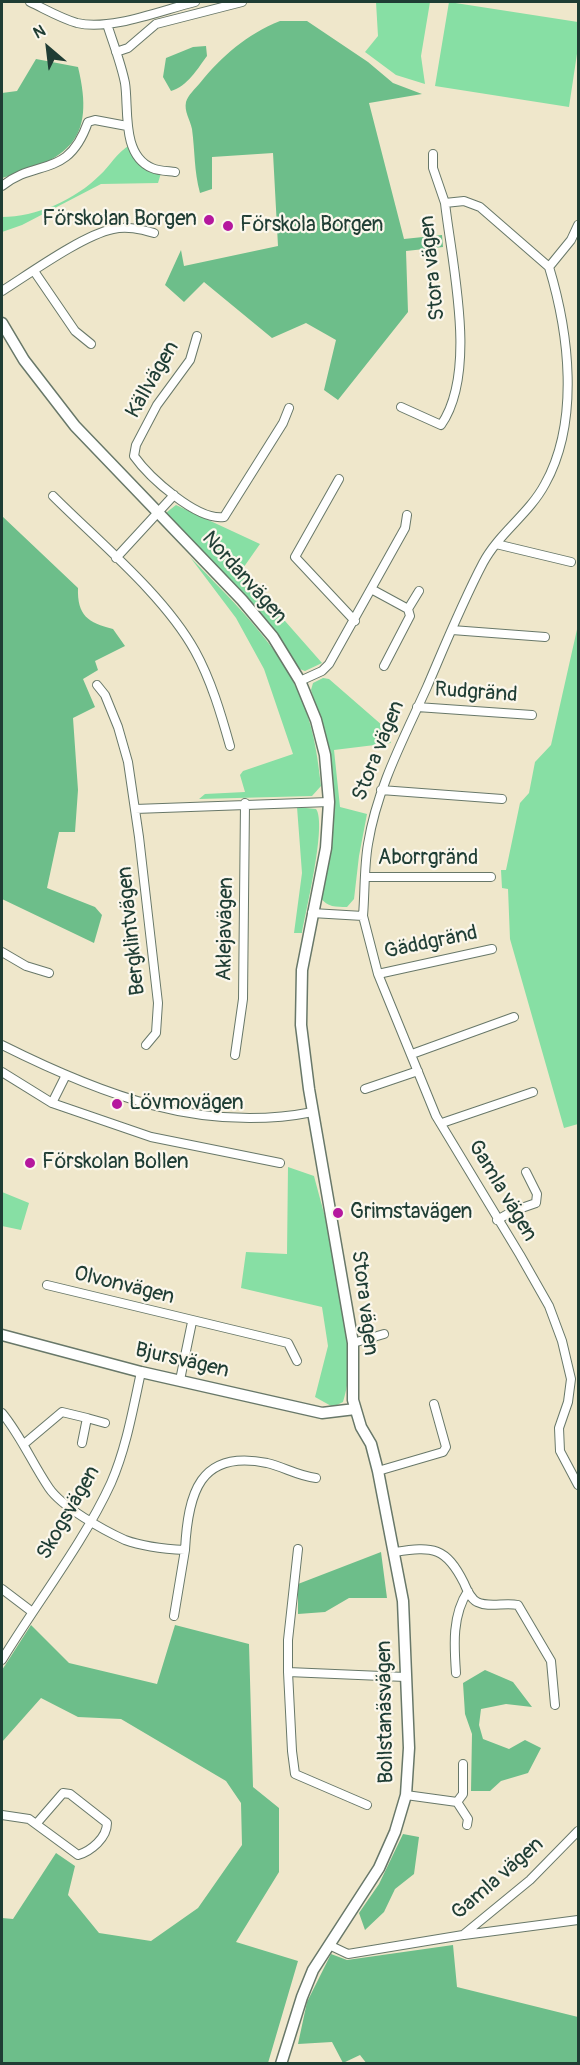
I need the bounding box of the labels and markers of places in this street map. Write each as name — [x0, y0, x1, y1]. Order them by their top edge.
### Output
place label: Förskolan Borgen — [42, 207, 197, 233]
marker: Förskolan Borgen — [202, 213, 216, 227]
place label: Förskola Borgen — [240, 213, 383, 239]
marker: Förskola Borgen — [221, 219, 235, 233]
place label: Lövmovägen — [129, 1091, 244, 1117]
marker: Lövmovägen — [110, 1097, 124, 1111]
place label: Förskolan Bollen — [42, 1150, 189, 1176]
marker: Förskolan Bollen — [23, 1156, 37, 1170]
place label: Grimstavägen — [350, 1200, 472, 1226]
marker: Grimstavägen — [331, 1206, 345, 1220]

